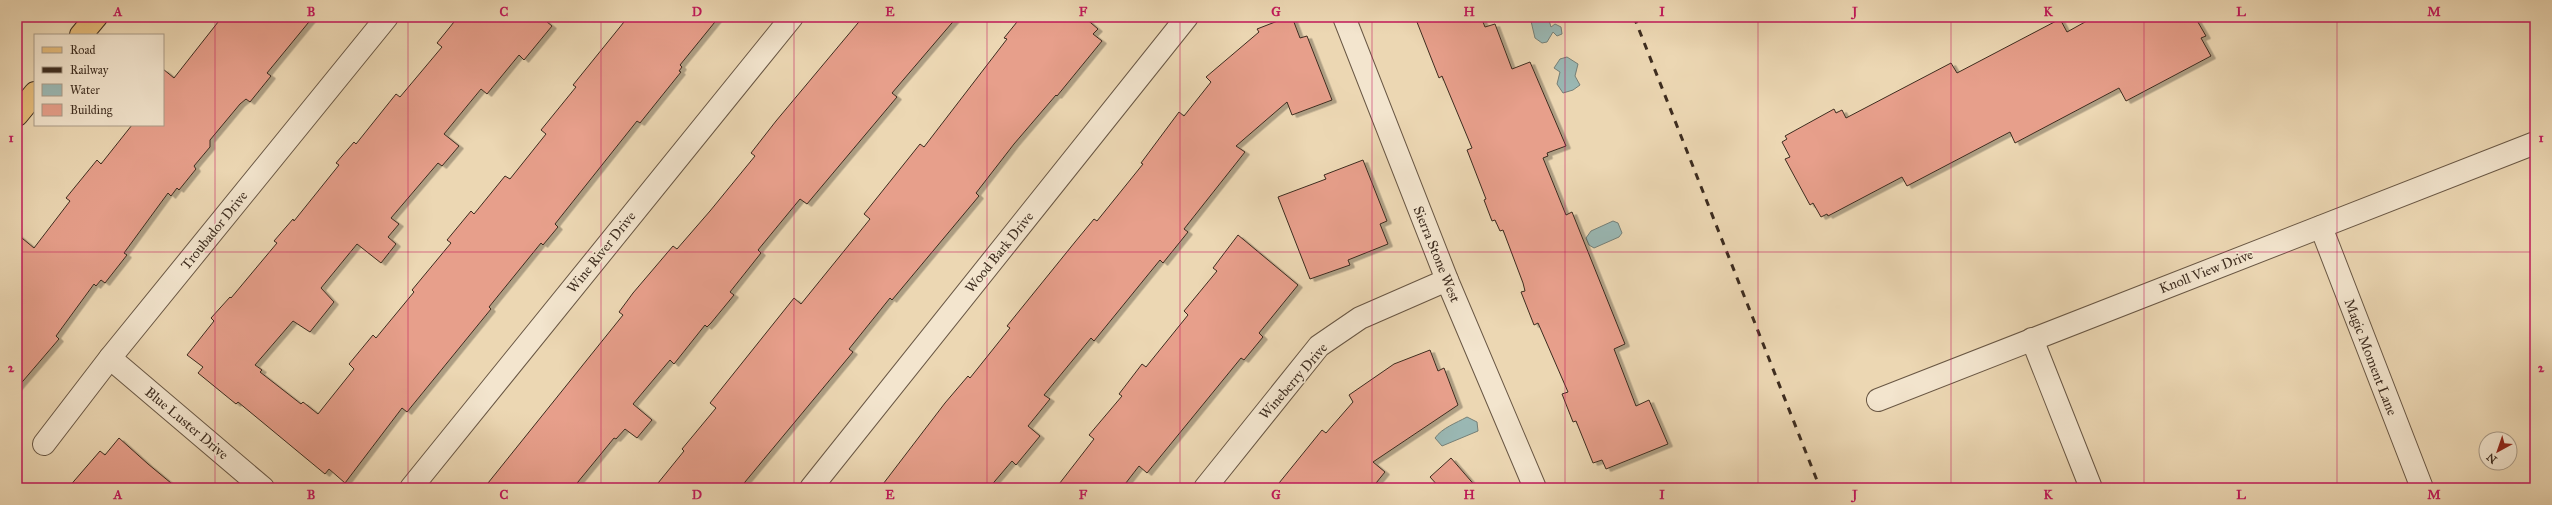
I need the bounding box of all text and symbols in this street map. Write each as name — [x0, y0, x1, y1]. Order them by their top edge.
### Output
text: A — [113, 4, 123, 20]
text: B — [307, 4, 316, 20]
text: C — [500, 4, 509, 20]
text: D — [692, 4, 702, 20]
text: E — [885, 4, 895, 20]
text: F — [1079, 4, 1088, 20]
text: G — [1271, 4, 1281, 20]
text: H — [1463, 4, 1475, 20]
text: I — [1659, 4, 1665, 20]
text: J — [1850, 4, 1858, 20]
text: K — [2043, 4, 2053, 20]
text: L — [2236, 4, 2246, 20]
text: M — [2427, 4, 2441, 20]
legend — [34, 34, 164, 126]
text: Road — [70, 43, 96, 57]
text: Railway — [70, 63, 109, 77]
text: Water — [70, 83, 100, 97]
text: Building — [70, 103, 113, 118]
text: 1 — [8, 130, 14, 146]
text: 1 — [2538, 130, 2544, 146]
street label: Troubador Drive — [177, 187, 251, 273]
street label: Sierra Stone West — [1409, 204, 1464, 305]
street label: Wine River Drive — [563, 208, 640, 297]
street label: Wood Bark Drive — [962, 208, 1037, 296]
street label: Knoll View Drive — [2157, 246, 2256, 297]
street label: Magic Moment Lane — [2340, 296, 2401, 418]
street label: Wineberry Drive — [1256, 340, 1331, 423]
text: 2 — [8, 360, 15, 376]
text: 2 — [2538, 360, 2545, 376]
street label: Blue Luster Drive — [142, 384, 232, 463]
north arrow — [2478, 431, 2518, 471]
text: N — [2484, 450, 2500, 466]
text: A — [113, 487, 123, 503]
text: B — [307, 487, 316, 503]
text: C — [500, 487, 509, 503]
text: D — [692, 487, 702, 503]
text: E — [885, 487, 895, 503]
text: F — [1079, 487, 1088, 503]
text: G — [1271, 487, 1281, 503]
text: H — [1463, 487, 1475, 503]
text: I — [1659, 487, 1665, 503]
text: J — [1850, 487, 1858, 503]
text: K — [2043, 487, 2053, 503]
text: L — [2236, 487, 2246, 503]
text: M — [2427, 487, 2441, 503]

